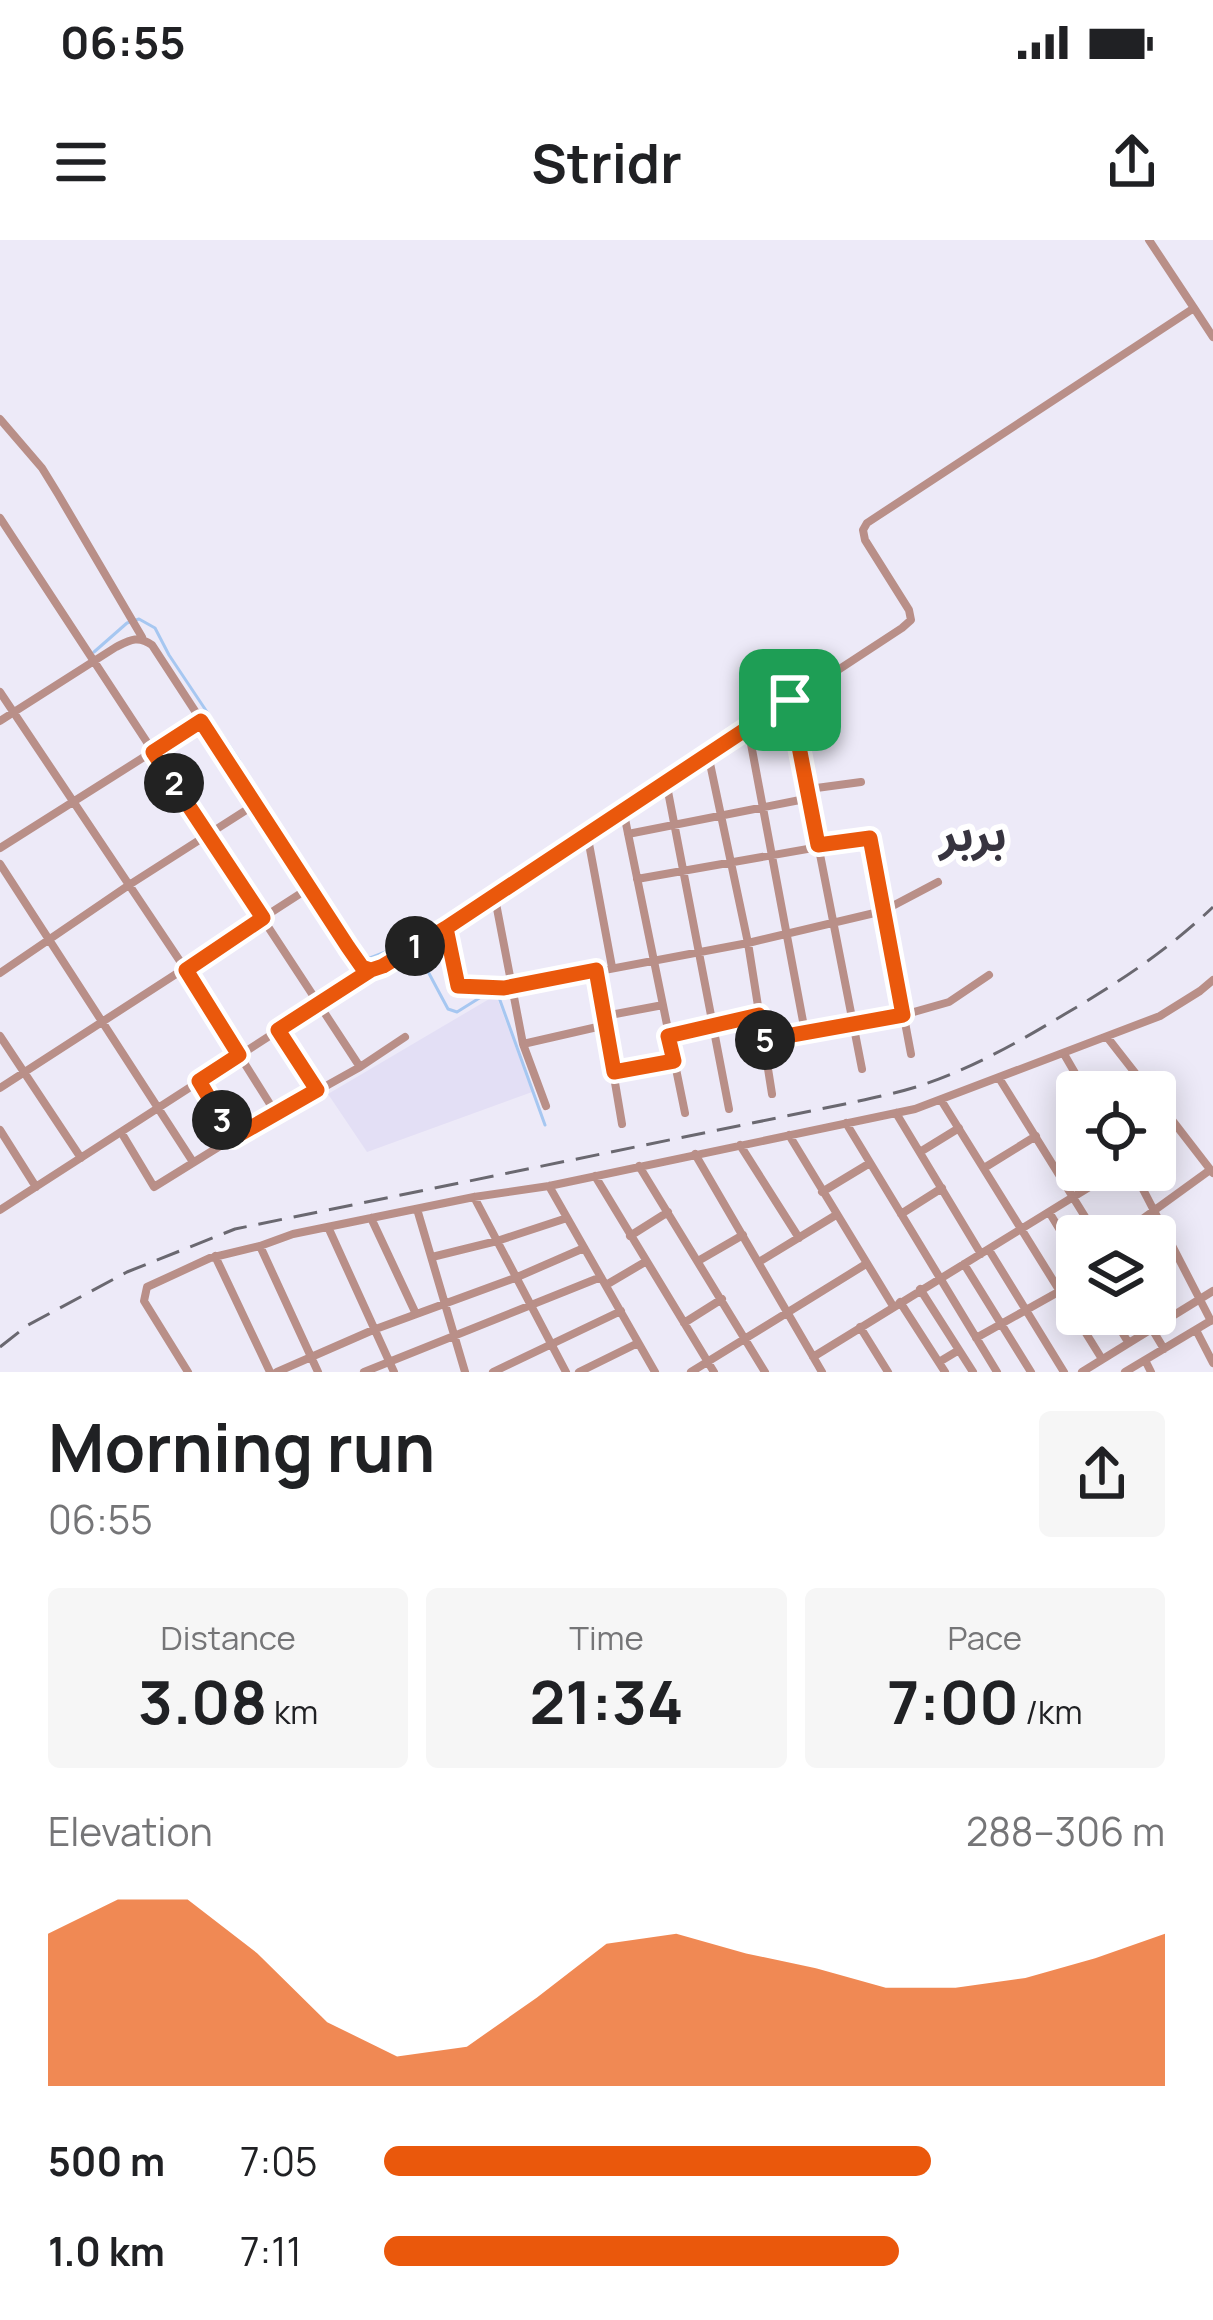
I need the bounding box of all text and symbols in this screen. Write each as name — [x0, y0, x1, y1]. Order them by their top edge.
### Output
text: 06:55 — [60, 11, 186, 73]
text: Stridr — [531, 125, 682, 199]
icon: menu — [48, 129, 114, 195]
icon: share — [1099, 129, 1165, 195]
pin — [739, 649, 841, 751]
icon: arrive — [757, 667, 823, 733]
pin: 2 — [144, 753, 204, 813]
text: 2 — [164, 760, 184, 805]
district label: بربر — [937, 803, 1007, 865]
pin: 1 — [385, 916, 445, 976]
text: 1 — [408, 923, 422, 968]
pin: 5 — [735, 1010, 795, 1070]
text: 5 — [755, 1017, 775, 1062]
map controls — [1056, 1071, 1176, 1335]
button: locate — [1056, 1071, 1176, 1191]
pin: 3 — [192, 1090, 252, 1150]
text: 3 — [212, 1097, 232, 1142]
button: layers — [1056, 1215, 1176, 1335]
text: Morning run — [48, 1402, 435, 1492]
button: share — [1039, 1411, 1165, 1537]
text: 06:55 — [48, 1492, 153, 1546]
text: Distance — [161, 1615, 296, 1660]
text: Time — [569, 1615, 644, 1660]
text: Pace — [948, 1615, 1022, 1660]
text: 3.08 — [138, 1660, 267, 1742]
text: 21:34 — [530, 1660, 683, 1742]
text: 7:00 — [887, 1660, 1019, 1742]
text: km — [267, 1689, 318, 1734]
text: /km — [1019, 1689, 1082, 1734]
text: Elevation — [48, 1804, 213, 1858]
text: 288–306 m — [966, 1804, 1165, 1858]
text: 500 m — [48, 2134, 165, 2188]
text: 7:05 — [240, 2134, 318, 2188]
text: 1.0 km — [48, 2224, 165, 2278]
text: 7:11 — [240, 2224, 302, 2278]

